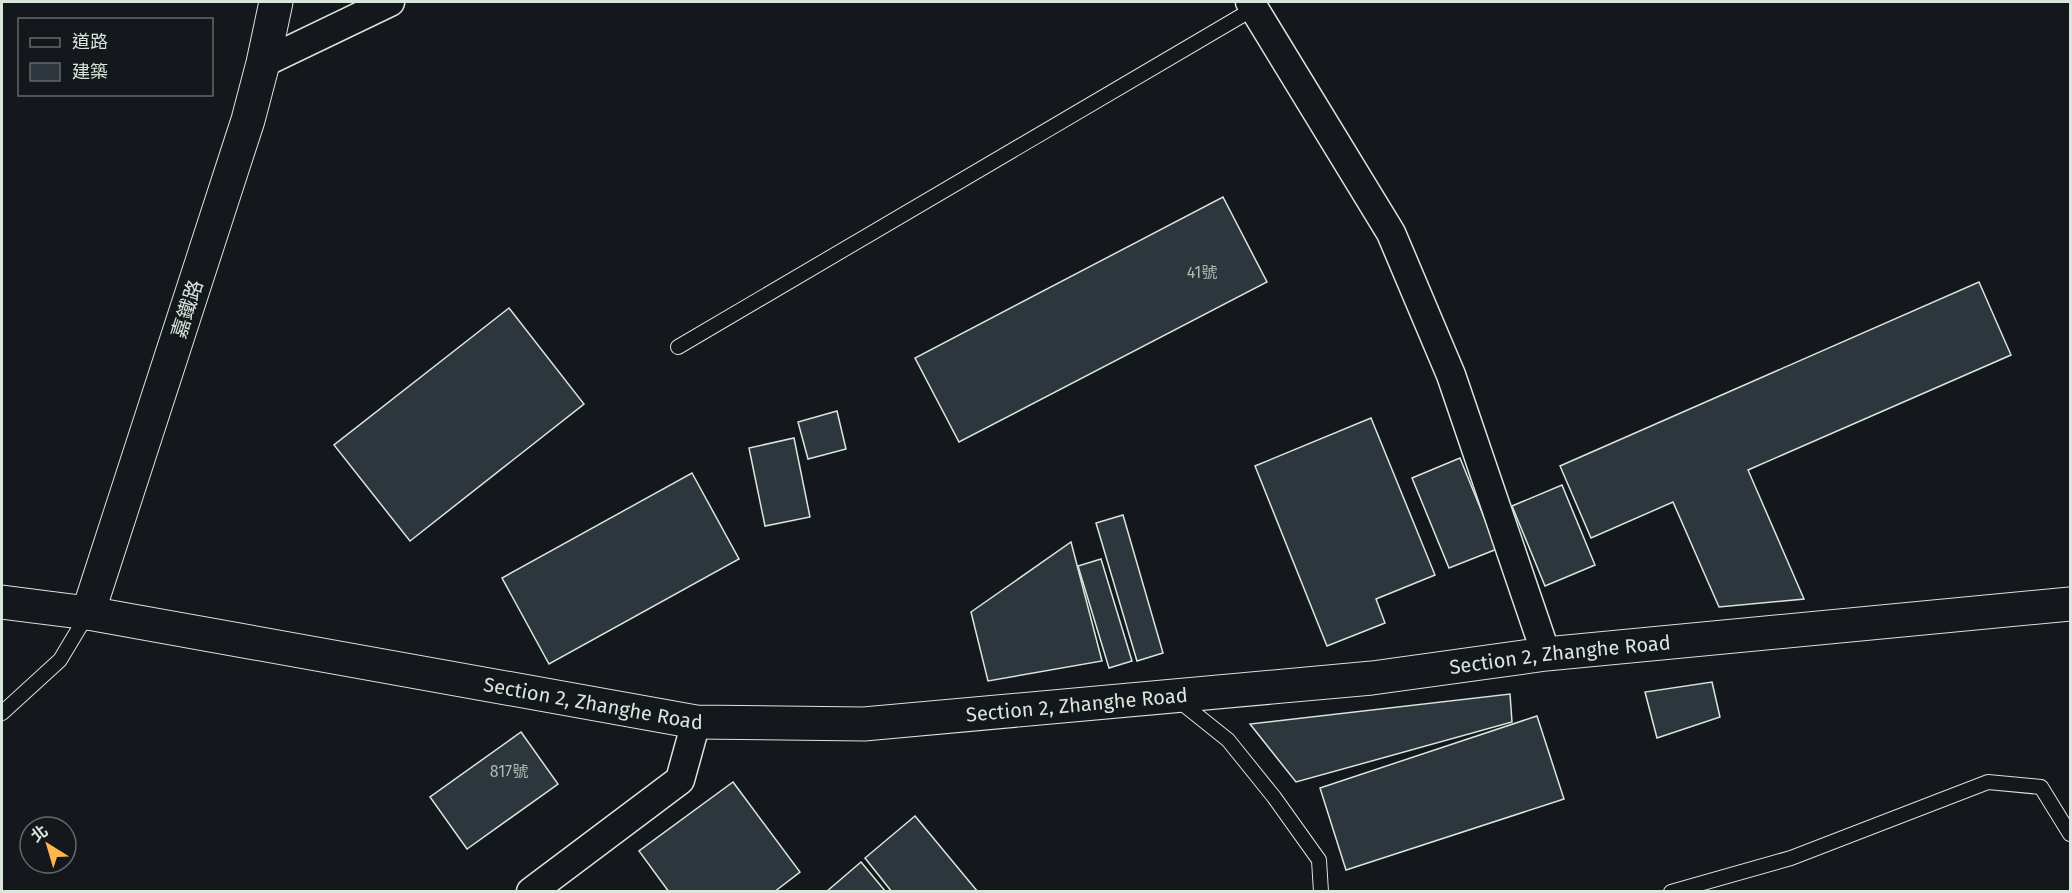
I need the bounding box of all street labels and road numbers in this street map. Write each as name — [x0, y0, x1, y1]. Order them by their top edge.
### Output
street label: 嘉鐵路 — [166, 277, 208, 341]
street label: Section 2, Zhanghe Road — [1448, 630, 1672, 679]
street label: Section 2, Zhanghe Road — [482, 672, 703, 734]
street label: Section 2, Zhanghe Road — [965, 683, 1189, 727]

